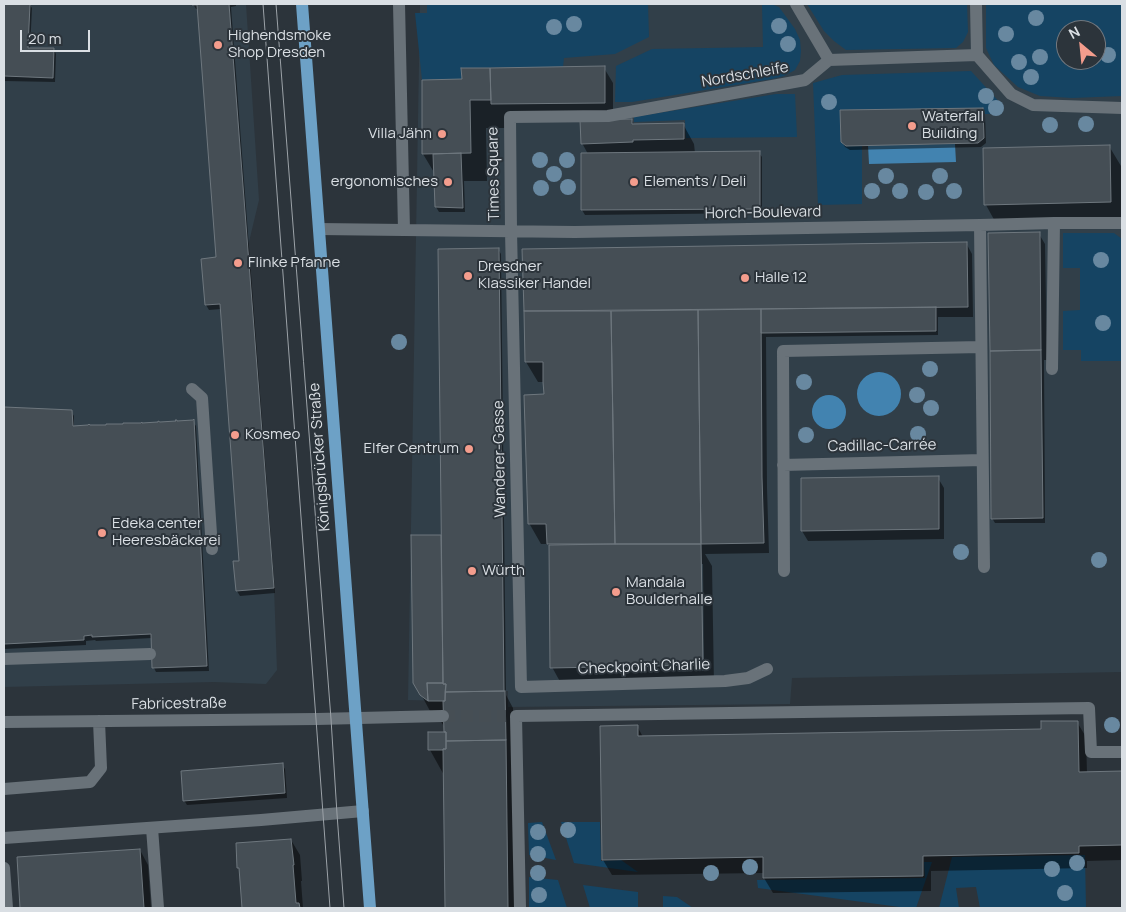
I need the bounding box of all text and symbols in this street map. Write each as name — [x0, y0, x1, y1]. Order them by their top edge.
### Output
scale bar — [22, 20, 92, 52]
north arrow — [1056, 20, 1106, 70]
text: N — [1065, 21, 1083, 43]
place label: Highendsmoke Shop Dresden — [228, 27, 331, 62]
text: 20 m — [28, 28, 61, 49]
marker: Highendsmoke Shop Dresden — [212, 39, 224, 51]
street label: Nordschleife — [700, 59, 790, 91]
place label: Waterfall Building — [922, 108, 984, 143]
marker: Waterfall Building — [906, 120, 918, 132]
place label: Villa Jähn — [368, 125, 432, 143]
street label: Times Square — [484, 127, 504, 221]
marker: Villa Jähn — [436, 128, 448, 140]
place label: ergonomisches — [331, 173, 438, 191]
place label: Elements / Deli — [644, 173, 746, 191]
marker: ergonomisches — [442, 176, 454, 188]
marker: Elements / Deli — [628, 176, 640, 188]
street label: Horch-Boulevard — [705, 203, 821, 223]
place label: Flinke Pfanne — [248, 254, 340, 272]
marker: Flinke Pfanne — [232, 257, 244, 269]
place label: Dresdner Klassiker Handel — [478, 258, 591, 293]
place label: Halle 12 — [755, 269, 807, 287]
marker: Dresdner Klassiker Handel — [462, 270, 474, 282]
marker: Halle 12 — [739, 272, 751, 284]
street label: Königsbrücker Straße — [306, 382, 334, 532]
street label: Wanderer-Gasse — [490, 400, 510, 518]
place label: Kosmeo — [245, 426, 300, 444]
marker: Kosmeo — [229, 429, 241, 441]
street label: Cadillac-Carrée — [827, 436, 937, 456]
place label: Elfer Centrum — [364, 440, 459, 458]
marker: Elfer Centrum — [463, 443, 475, 455]
place label: Edeka center Heeresbäckerei — [112, 515, 221, 550]
marker: Edeka center Heeresbäckerei — [96, 527, 108, 539]
place label: Würth — [482, 562, 525, 580]
marker: Würth — [466, 565, 478, 577]
place label: Mandala Boulderhalle — [626, 574, 713, 609]
marker: Mandala Boulderhalle — [610, 586, 622, 598]
street label: Checkpoint Charlie — [577, 656, 711, 678]
street label: Fabricestraße — [131, 694, 227, 714]

